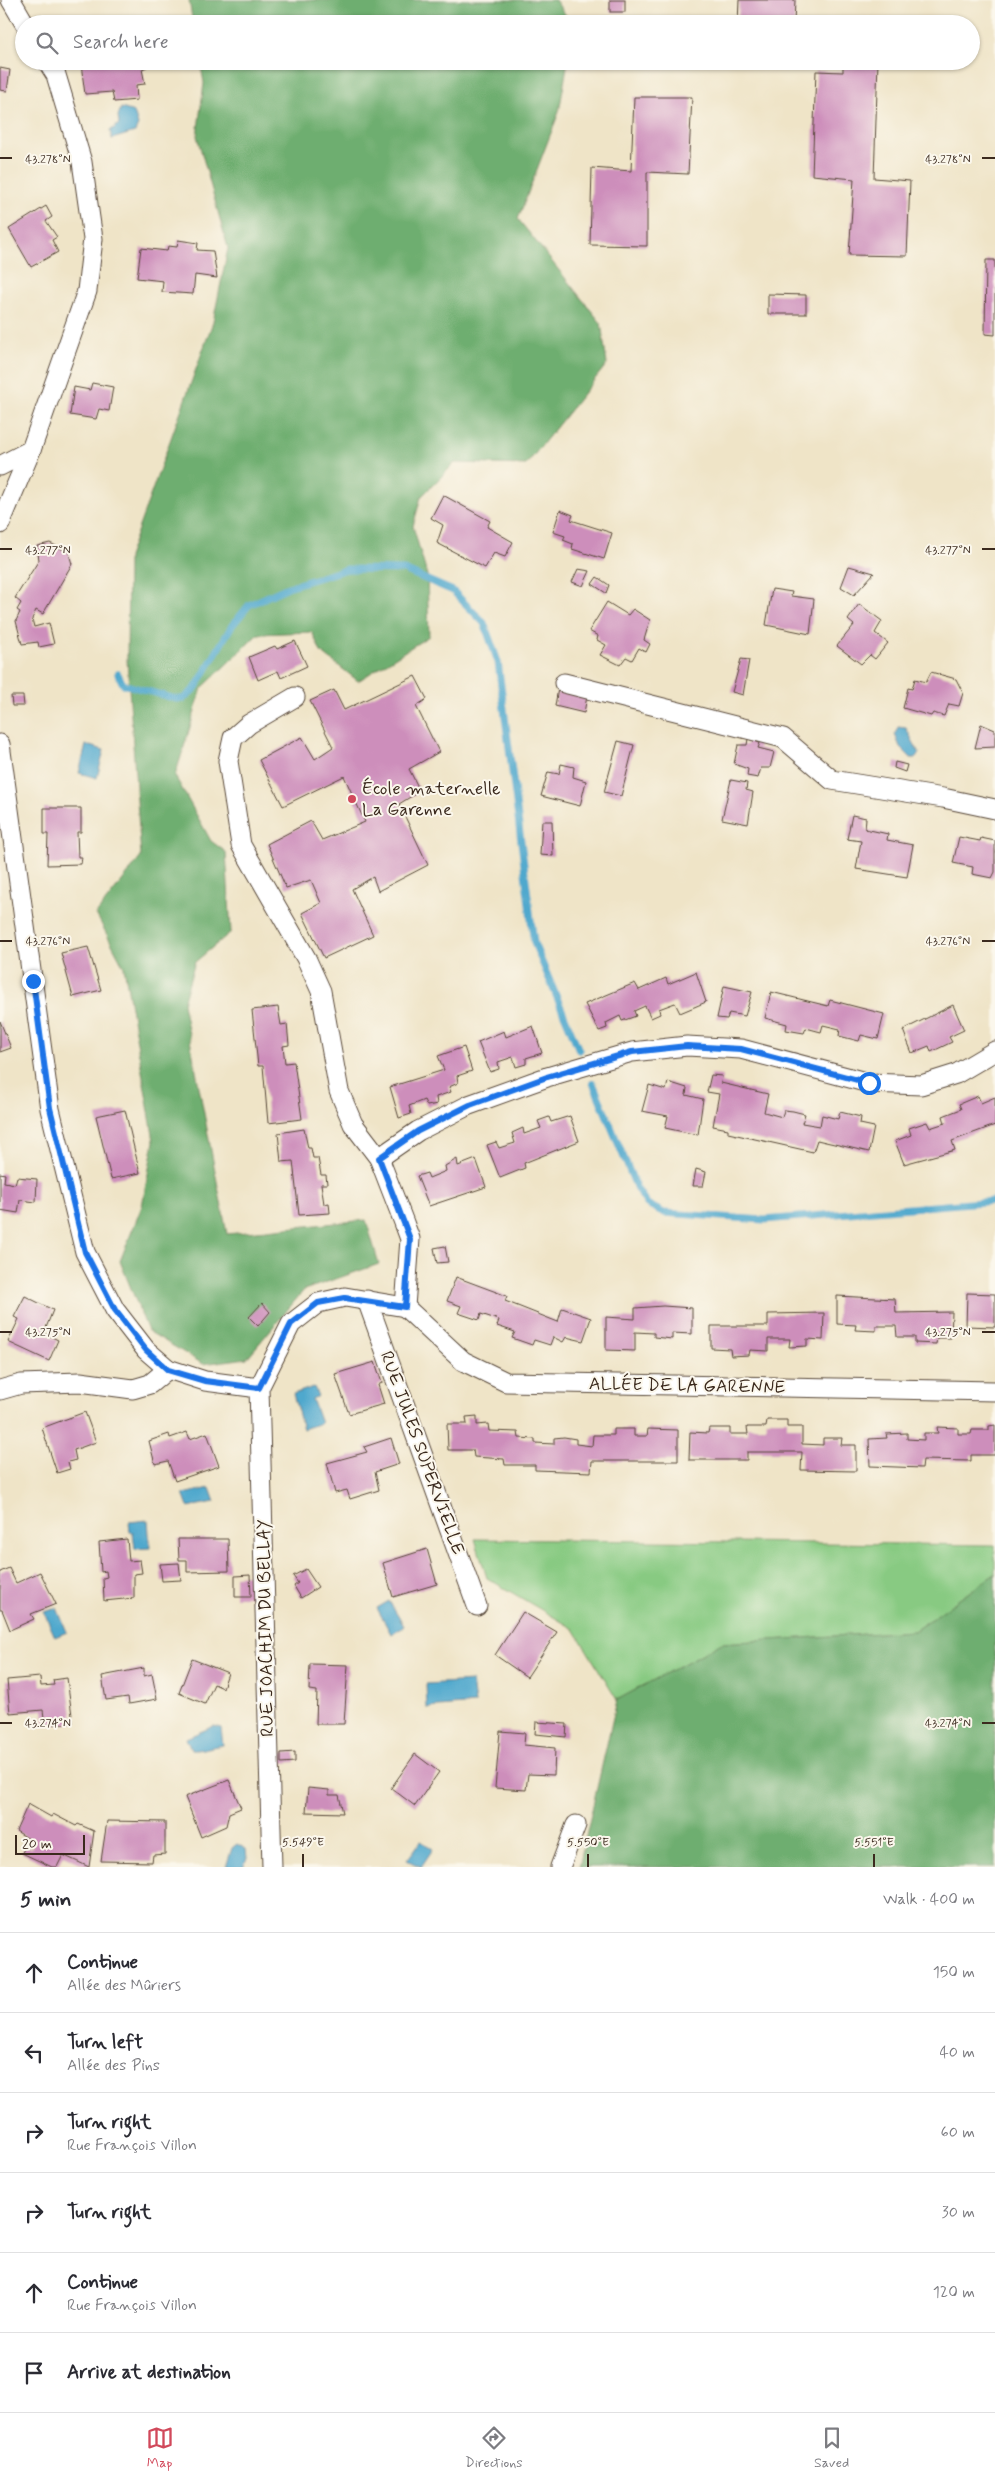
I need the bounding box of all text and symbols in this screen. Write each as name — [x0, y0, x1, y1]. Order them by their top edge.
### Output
search box — [15, 15, 980, 70]
icon: search — [33, 29, 61, 57]
text: Search here — [73, 30, 169, 55]
text: 43.278°N — [25, 152, 71, 168]
text: 43.278°N — [925, 152, 971, 168]
text: 43.277°N — [25, 543, 71, 559]
text: 43.277°N — [925, 543, 971, 559]
place label: École maternelle La Garenne — [362, 777, 501, 822]
marker: École maternelle La Garenne — [346, 793, 358, 805]
text: 43.276°N — [26, 934, 70, 950]
text: 43.276°N — [926, 934, 970, 950]
route end — [22, 970, 45, 993]
route start — [858, 1072, 881, 1095]
text: 43.275°N — [25, 1325, 71, 1341]
text: 43.275°N — [925, 1325, 971, 1341]
street label: RUE JULES SUPERVIELLE — [374, 1348, 470, 1558]
street label: ALLÉE DE LA GARENNE — [589, 1372, 785, 1400]
street label: RUE JOACHIM DU BELLAY — [252, 1519, 280, 1737]
text: 43.274°N — [25, 1716, 71, 1732]
text: 43.274°N — [925, 1716, 971, 1732]
scale bar — [15, 1832, 85, 1855]
text: 20 m — [22, 1835, 52, 1853]
text: 5.549°E — [282, 1835, 324, 1851]
text: 5.550°E — [567, 1835, 609, 1851]
text: 5.551°E — [854, 1835, 894, 1851]
text: 5 min — [20, 1886, 72, 1914]
text: Walk · 400 m — [883, 1889, 975, 1910]
text: Continue — [67, 1950, 138, 1975]
icon: ahead — [20, 1959, 48, 1987]
text: 150 m — [933, 1962, 975, 1983]
text: Allée des Mûriers — [67, 1975, 181, 1996]
text: Turn left — [67, 2030, 143, 2055]
icon: left — [20, 2039, 48, 2067]
text: 40 m — [939, 2042, 975, 2063]
text: Allée des Pins — [67, 2055, 160, 2076]
text: Turn right — [67, 2110, 151, 2135]
icon: right — [20, 2119, 48, 2147]
text: 60 m — [941, 2122, 975, 2143]
text: Rue François Villon — [67, 2135, 197, 2156]
icon: right — [20, 2199, 48, 2227]
text: Turn right — [67, 2200, 151, 2225]
text: 30 m — [942, 2202, 975, 2223]
text: Continue — [67, 2270, 138, 2295]
icon: ahead — [20, 2279, 48, 2307]
text: 120 m — [933, 2282, 975, 2303]
text: Rue François Villon — [67, 2295, 197, 2316]
icon: arrive — [20, 2359, 48, 2387]
text: Arrive at destination — [67, 2360, 231, 2385]
tab: Map — [146, 2424, 174, 2472]
tab: Directions — [465, 2424, 523, 2472]
tab: Saved — [814, 2424, 849, 2472]

